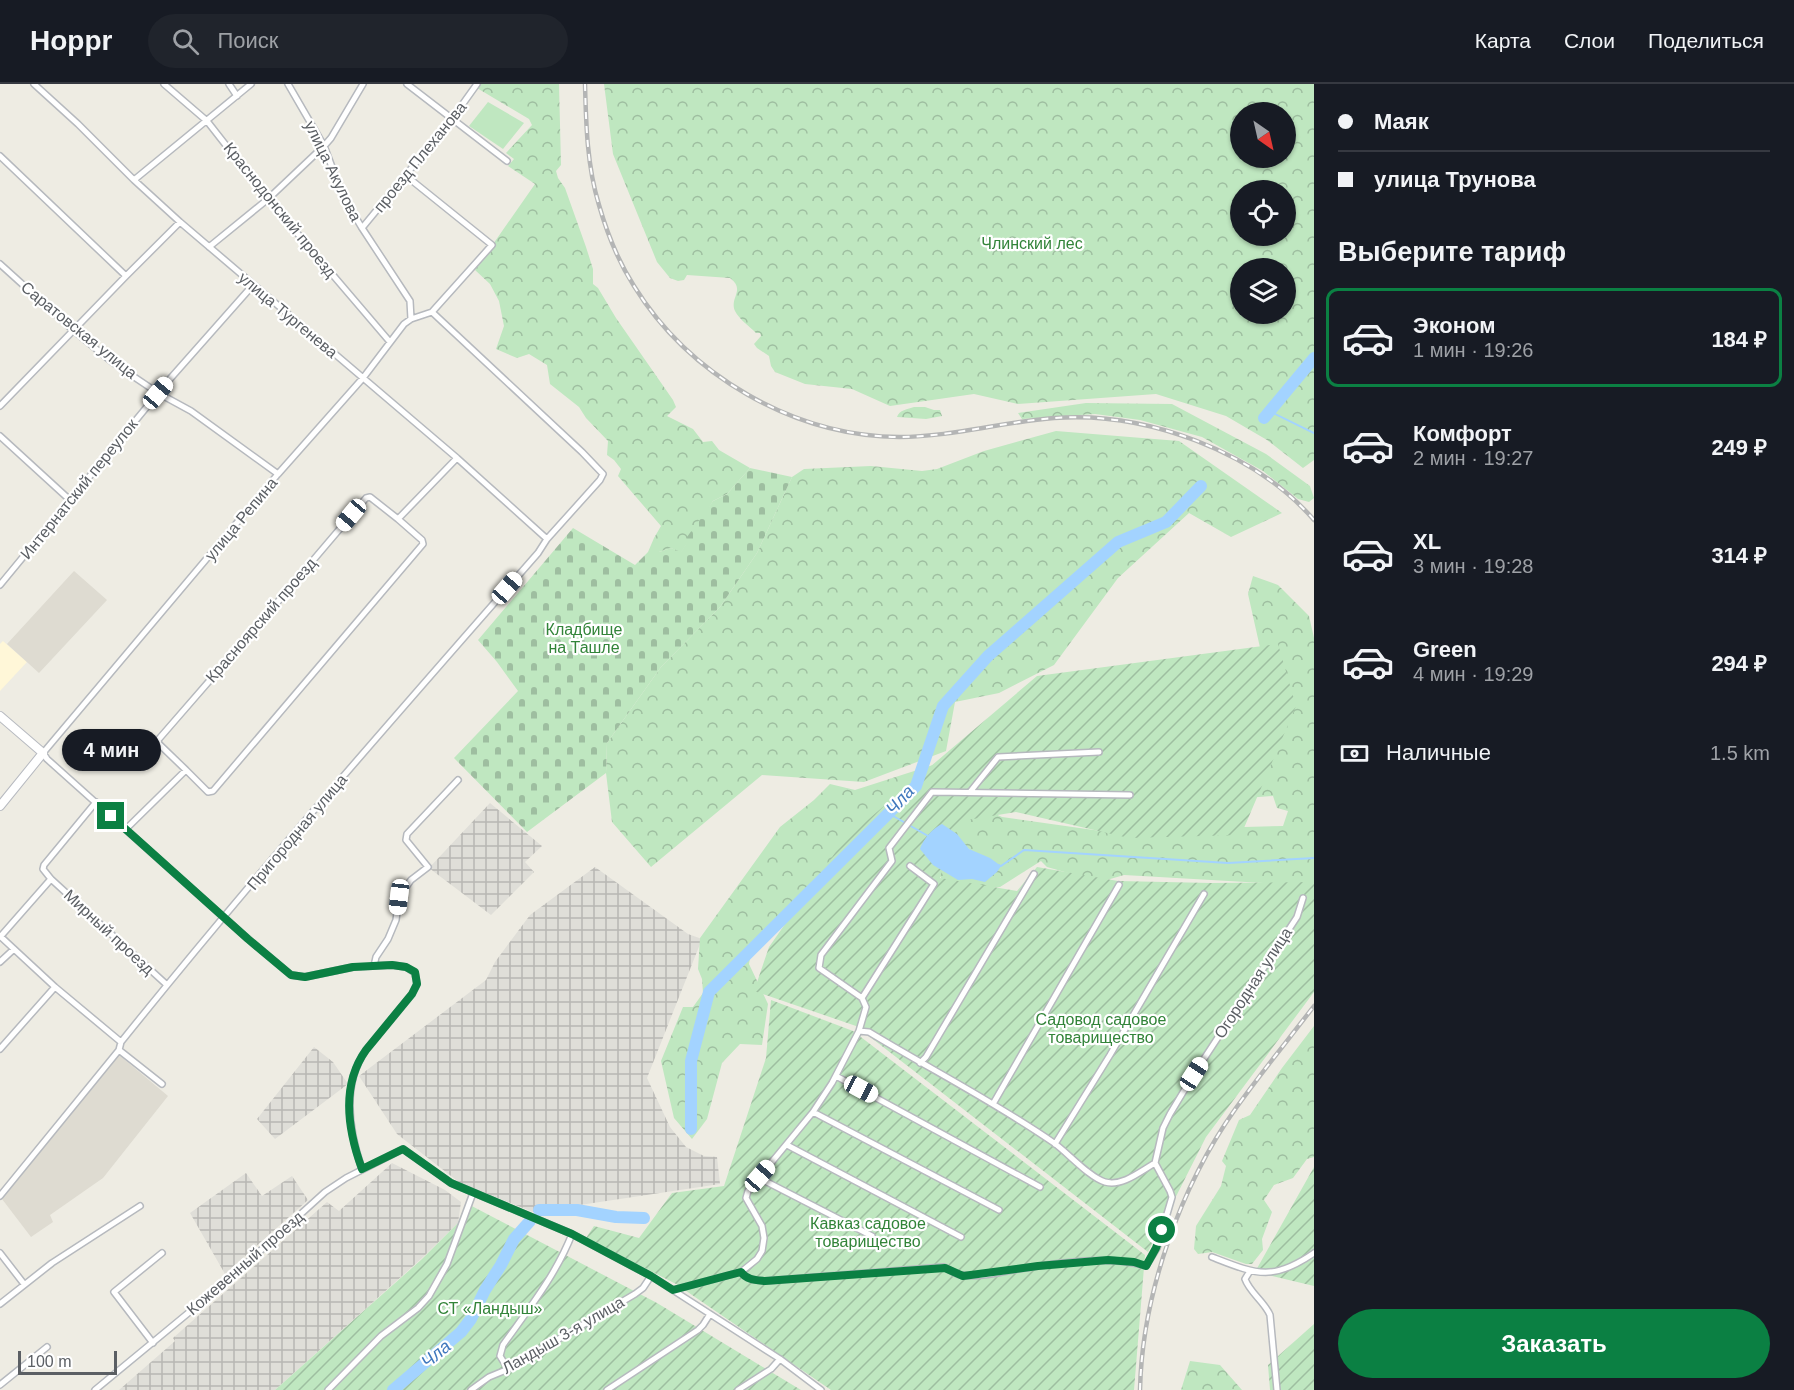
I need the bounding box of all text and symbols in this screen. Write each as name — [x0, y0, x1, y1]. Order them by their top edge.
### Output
search box — [148, 14, 568, 68]
text: Hoppr — [30, 25, 112, 56]
icon: search — [169, 25, 202, 58]
text: Поиск — [217, 28, 278, 53]
text: Карта — [1475, 29, 1531, 52]
text: Слои — [1564, 29, 1615, 52]
text: Поделиться — [1648, 29, 1764, 52]
street label: проезд Плеханова — [370, 98, 470, 216]
north arrow — [1230, 102, 1296, 168]
map controls — [1230, 102, 1296, 324]
text: Маяк — [1374, 109, 1429, 134]
street label: улица Акулова — [301, 118, 365, 224]
street label: Краснодонский проезд — [220, 139, 340, 281]
text: улица Трунова — [1374, 167, 1536, 192]
button: locate — [1230, 180, 1296, 246]
park label: Члинский лес — [981, 235, 1083, 252]
text: Выберите тариф — [1338, 237, 1566, 267]
button: layers — [1230, 258, 1296, 324]
street label: улица Тургенева — [235, 269, 341, 361]
street label: Саратовская улица — [18, 278, 140, 382]
icon: car — [1341, 311, 1395, 365]
text: Эконом — [1413, 313, 1496, 338]
text: 184 ₽ — [1711, 327, 1767, 352]
text: 1 мин · 19:26 — [1413, 339, 1533, 361]
car — [140, 373, 176, 413]
street label: Интернатский переулок — [17, 415, 141, 562]
icon: car — [1341, 419, 1395, 473]
text: Комфорт — [1413, 421, 1512, 446]
text: 249 ₽ — [1711, 435, 1767, 460]
text: 2 мин · 19:27 — [1413, 447, 1533, 469]
street label: улица Репина — [202, 474, 281, 564]
car — [333, 495, 369, 535]
icon: car — [1341, 527, 1395, 581]
text: XL — [1413, 529, 1441, 554]
text: 314 ₽ — [1711, 543, 1767, 568]
street label: Красноярский проезд — [202, 554, 320, 686]
text: 3 мин · 19:28 — [1413, 555, 1533, 577]
car — [488, 569, 526, 607]
park label: Кладбище на Ташле — [546, 621, 623, 656]
icon: car — [1341, 635, 1395, 689]
text: Green — [1413, 637, 1477, 662]
text: 294 ₽ — [1711, 651, 1767, 676]
text: 4 мин · 19:29 — [1413, 663, 1533, 685]
callout: 4 мин — [62, 729, 160, 771]
icon: cash — [1338, 737, 1371, 770]
text: 4 мин — [84, 739, 139, 761]
text: Наличные — [1386, 740, 1491, 765]
text: 1.5 km — [1710, 742, 1770, 764]
street label: Пригородная улица — [244, 771, 350, 893]
water label: Чла — [882, 781, 918, 819]
route end — [97, 802, 124, 829]
car — [388, 878, 410, 916]
street label: Мирный проезд — [61, 886, 158, 978]
street label: Огородная улица — [1211, 924, 1295, 1041]
park label: Садовод садовое товарищество — [1036, 1011, 1166, 1046]
car — [1177, 1054, 1211, 1094]
car — [841, 1073, 881, 1105]
car — [741, 1157, 779, 1195]
street label: Кожевенный проезд — [183, 1207, 307, 1318]
park label: Кавказ садовое товарищество — [810, 1215, 926, 1250]
route start — [1148, 1216, 1175, 1243]
street label: Ландыш 3-я улица — [499, 1293, 627, 1377]
park label: СТ «Ландыш» — [438, 1300, 543, 1317]
button: Заказать — [1338, 1309, 1770, 1378]
water label: Чла — [417, 1336, 455, 1372]
scale bar — [18, 1348, 117, 1376]
text: 100 m — [27, 1353, 71, 1370]

